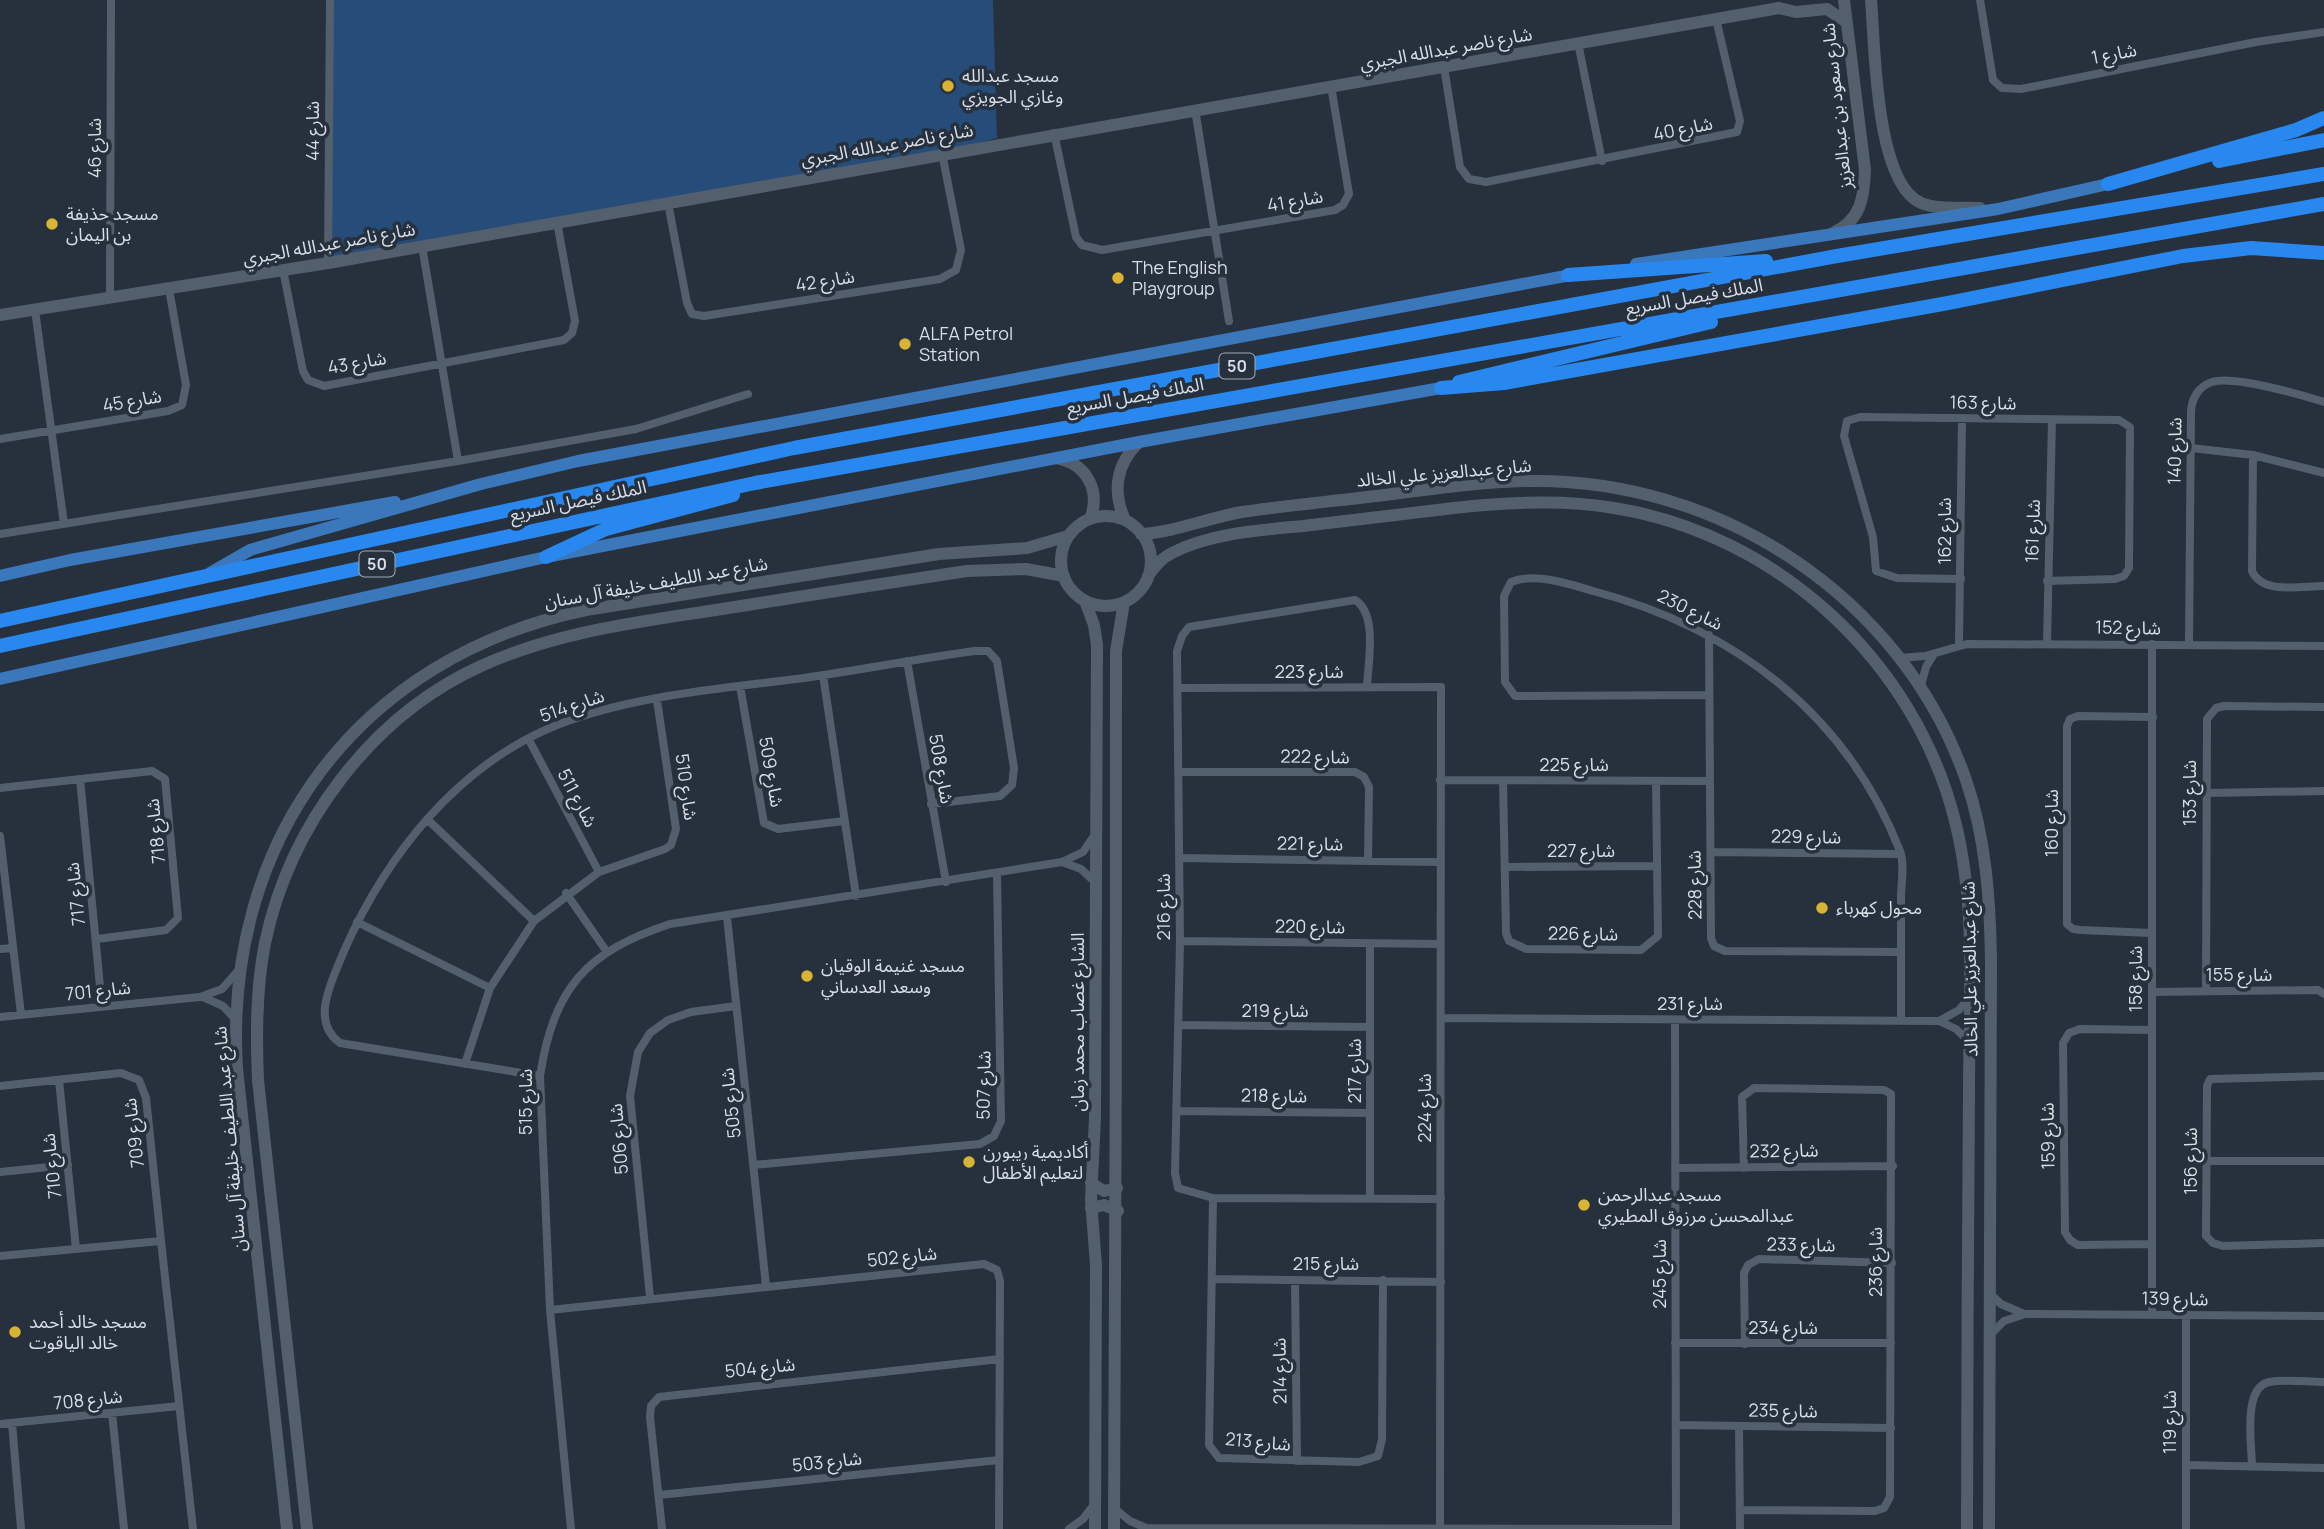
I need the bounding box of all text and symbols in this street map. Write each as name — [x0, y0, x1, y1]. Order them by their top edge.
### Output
street label: شارع ناصر عبدالله الجبري — [1358, 21, 1534, 78]
street label: شارع سعود بن عبدالعزيز — [1815, 22, 1860, 191]
street label: شارع 1 — [2089, 37, 2139, 72]
place label: مسجد عبدالله وغازي الجويزي — [962, 63, 1063, 110]
marker: مسجد عبدالله وغازي الجويزي — [940, 78, 956, 94]
street label: شارع 44 — [300, 101, 327, 161]
street label: شارع 40 — [1651, 110, 1715, 148]
street label: شارع ناصر عبدالله الجبري — [799, 117, 975, 174]
street label: شارع 46 — [82, 118, 109, 178]
street label: شارع 41 — [1265, 183, 1325, 220]
place label: مسجد حذيفة بن اليمان — [66, 201, 159, 246]
marker: مسجد حذيفة بن اليمان — [44, 216, 60, 232]
street label: شارع ناصر عبدالله الجبري — [241, 216, 417, 273]
place label: The English Playgroup — [1132, 255, 1228, 300]
street label: شارع 42 — [794, 264, 857, 299]
marker: The English Playgroup — [1110, 270, 1126, 286]
street label: الملك فيصل السريع — [1623, 272, 1765, 323]
place label: ALFA Petrol Station — [919, 321, 1013, 366]
marker: ALFA Petrol Station — [897, 336, 913, 352]
street label: شارع 43 — [326, 345, 389, 382]
road number: 50 — [1220, 354, 1254, 378]
street label: الملك فيصل السريع — [1064, 371, 1206, 422]
street label: شارع 45 — [100, 383, 164, 420]
street label: شارع 163 — [1949, 389, 2017, 418]
street label: شارع 140 — [2161, 417, 2190, 485]
street label: شارع عبدالعزيز علي الخالد — [1355, 452, 1533, 495]
street label: الملك فيصل السريع — [507, 474, 649, 529]
street label: شارع 162 — [1932, 497, 1959, 565]
street label: شارع 161 — [2019, 499, 2048, 563]
street label: شارع عبد اللطيف خليفة آل سنان — [542, 551, 770, 616]
road number: 50 — [360, 552, 394, 576]
street label: شارع 230 — [1652, 583, 1727, 638]
street label: شارع 152 — [2095, 614, 2161, 643]
street label: شارع 223 — [1274, 659, 1344, 686]
street label: شارع 514 — [536, 683, 608, 730]
street label: شارع 508 — [921, 732, 960, 806]
street label: شارع 509 — [751, 735, 790, 810]
street label: شارع 222 — [1280, 743, 1350, 772]
street label: شارع 510 — [667, 752, 704, 822]
street label: شارع 225 — [1539, 752, 1609, 779]
street label: شارع 153 — [2177, 760, 2204, 826]
street label: شارع 511 — [550, 764, 603, 832]
street label: شارع 160 — [2039, 789, 2066, 857]
street label: شارع 718 — [140, 797, 173, 865]
street label: شارع 229 — [1771, 823, 1841, 852]
street label: شارع 221 — [1277, 830, 1343, 859]
street label: شارع 227 — [1547, 838, 1615, 865]
street label: شارع 228 — [1681, 850, 1710, 920]
street label: شارع 717 — [60, 861, 93, 927]
street label: شارع 216 — [1151, 873, 1178, 941]
street label: شارع عبدالعزيز علي الخالد — [1955, 881, 1986, 1057]
place label: محول كهرباء — [1836, 895, 1922, 919]
marker: محول كهرباء — [1814, 900, 1830, 916]
street label: شارع 220 — [1275, 913, 1345, 942]
street label: شارع 226 — [1548, 920, 1618, 949]
street label: الشارع غصاب محمد زمان — [1065, 932, 1092, 1112]
street label: شارع 158 — [2123, 946, 2150, 1012]
place label: مسجد غنيمة الوقيان وسعد العدساني — [821, 953, 965, 1000]
street label: شارع 155 — [2206, 962, 2272, 989]
marker: مسجد غنيمة الوقيان وسعد العدساني — [799, 968, 815, 984]
street label: شارع 701 — [64, 975, 132, 1008]
street label: شارع 231 — [1657, 991, 1723, 1018]
street label: شارع 219 — [1241, 998, 1309, 1025]
street label: شارع عبد اللطيف خليفة آل سنان — [207, 1025, 254, 1253]
street label: شارع 217 — [1342, 1038, 1369, 1104]
street label: شارع 507 — [970, 1050, 999, 1120]
street label: شارع 505 — [714, 1066, 749, 1139]
street label: شارع 515 — [513, 1069, 540, 1135]
street label: شارع 224 — [1412, 1073, 1439, 1143]
street label: شارع 218 — [1241, 1082, 1307, 1111]
street label: شارع 709 — [117, 1097, 152, 1169]
street label: شارع 506 — [603, 1102, 636, 1176]
street label: شارع 159 — [2034, 1102, 2063, 1170]
street label: شارع 156 — [2178, 1127, 2205, 1195]
street label: شارع 710 — [36, 1132, 69, 1200]
street label: شارع 232 — [1749, 1137, 1819, 1166]
place label: أكاديمية ريبورن لتعليم الأطفال — [983, 1139, 1088, 1186]
marker: أكاديمية ريبورن لتعليم الأطفال — [961, 1154, 977, 1170]
place label: مسجد عبدالرحمن عبدالمحسن مرزوق المطيري — [1598, 1182, 1794, 1229]
marker: مسجد عبدالرحمن عبدالمحسن مرزوق المطيري — [1576, 1197, 1592, 1213]
street label: شارع 236 — [1863, 1227, 1890, 1297]
street label: شارع 233 — [1766, 1231, 1836, 1260]
street label: شارع 245 — [1647, 1239, 1674, 1309]
street label: شارع 502 — [866, 1240, 938, 1275]
street label: شارع 215 — [1293, 1251, 1359, 1278]
street label: شارع 139 — [2141, 1285, 2209, 1314]
place label: مسجد خالد أحمد خالد الياقوت — [29, 1309, 147, 1354]
street label: شارع 234 — [1748, 1315, 1818, 1342]
marker: مسجد خالد أحمد خالد الياقوت — [7, 1324, 23, 1340]
street label: شارع 214 — [1266, 1337, 1295, 1405]
street label: شارع 504 — [723, 1351, 797, 1386]
street label: شارع 708 — [52, 1383, 124, 1418]
street label: شارع 119 — [2157, 1390, 2184, 1454]
street label: شارع 235 — [1748, 1397, 1818, 1426]
street label: شارع 213 — [1224, 1426, 1292, 1459]
street label: شارع 503 — [791, 1445, 863, 1480]

